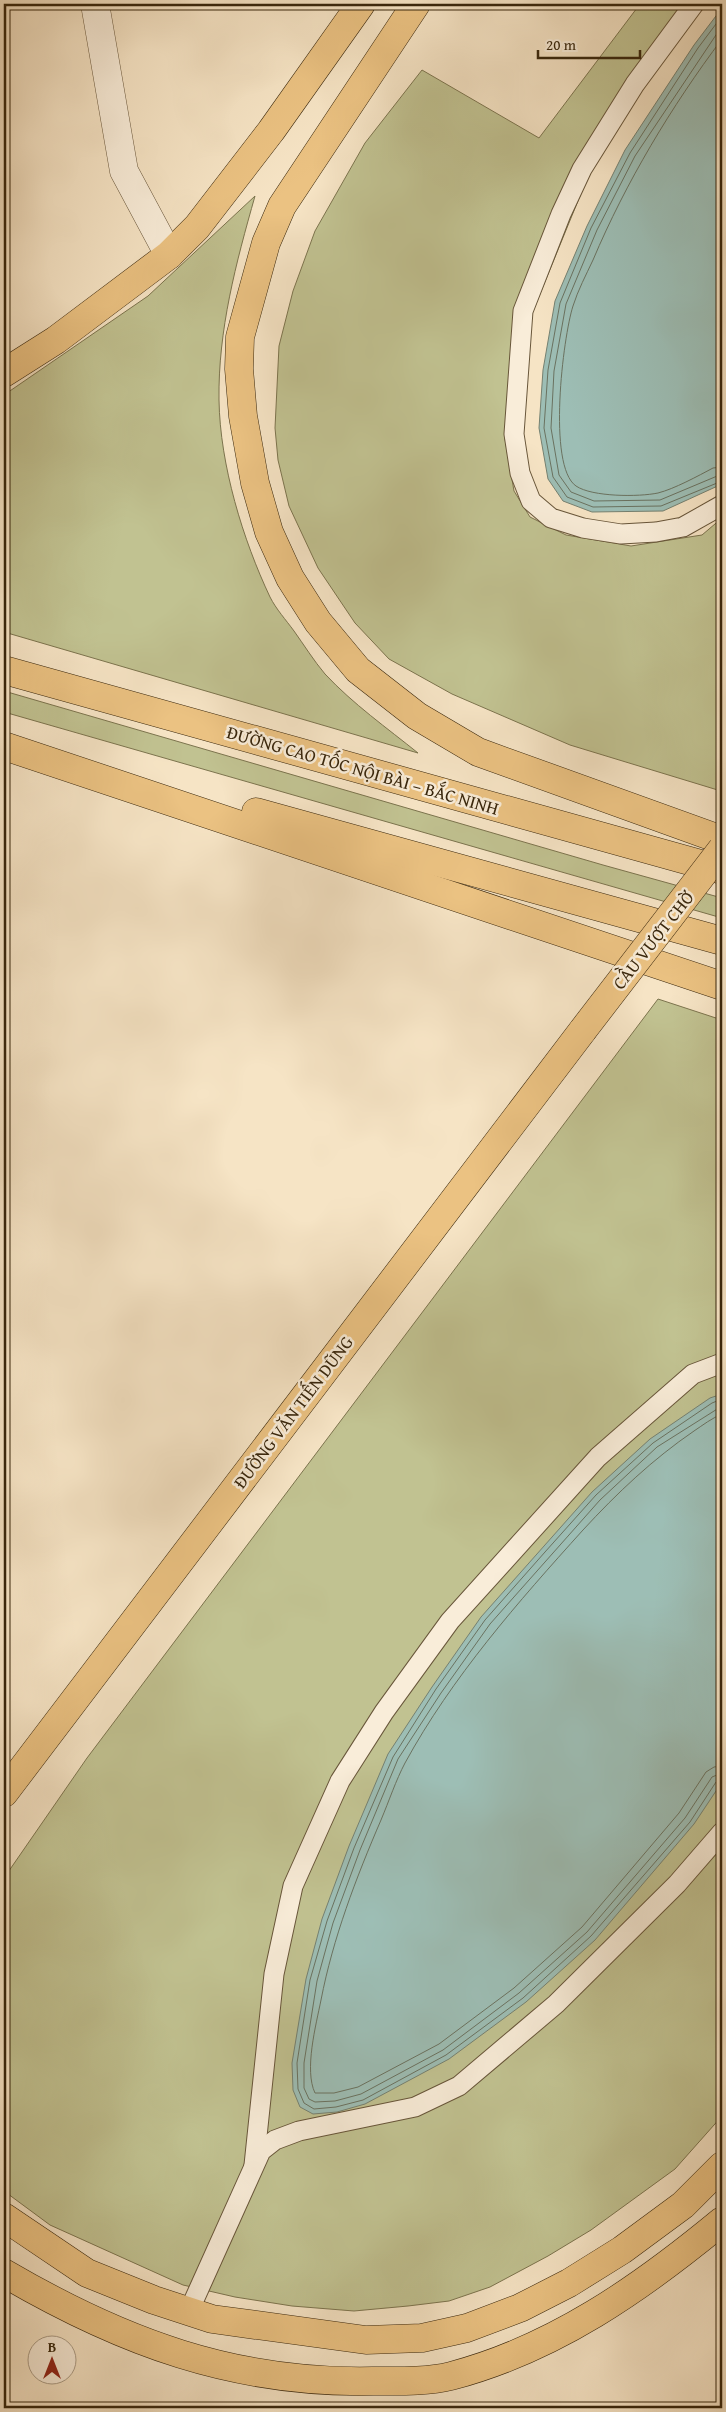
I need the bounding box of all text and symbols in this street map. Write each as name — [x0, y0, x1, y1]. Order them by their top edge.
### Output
scale bar — [538, 28, 641, 60]
text: 20 m — [546, 34, 577, 55]
street label: ĐƯỜNG CAO TỐC NỘI BÀI – BẮC NINH — [224, 717, 502, 822]
street label: CẦU VƯỢT CHỜ — [605, 884, 700, 995]
street label: ĐƯỜNG VĂN TIẾN DŨNG — [226, 1329, 360, 1494]
north arrow — [28, 2334, 78, 2384]
text: B — [48, 2337, 56, 2357]

